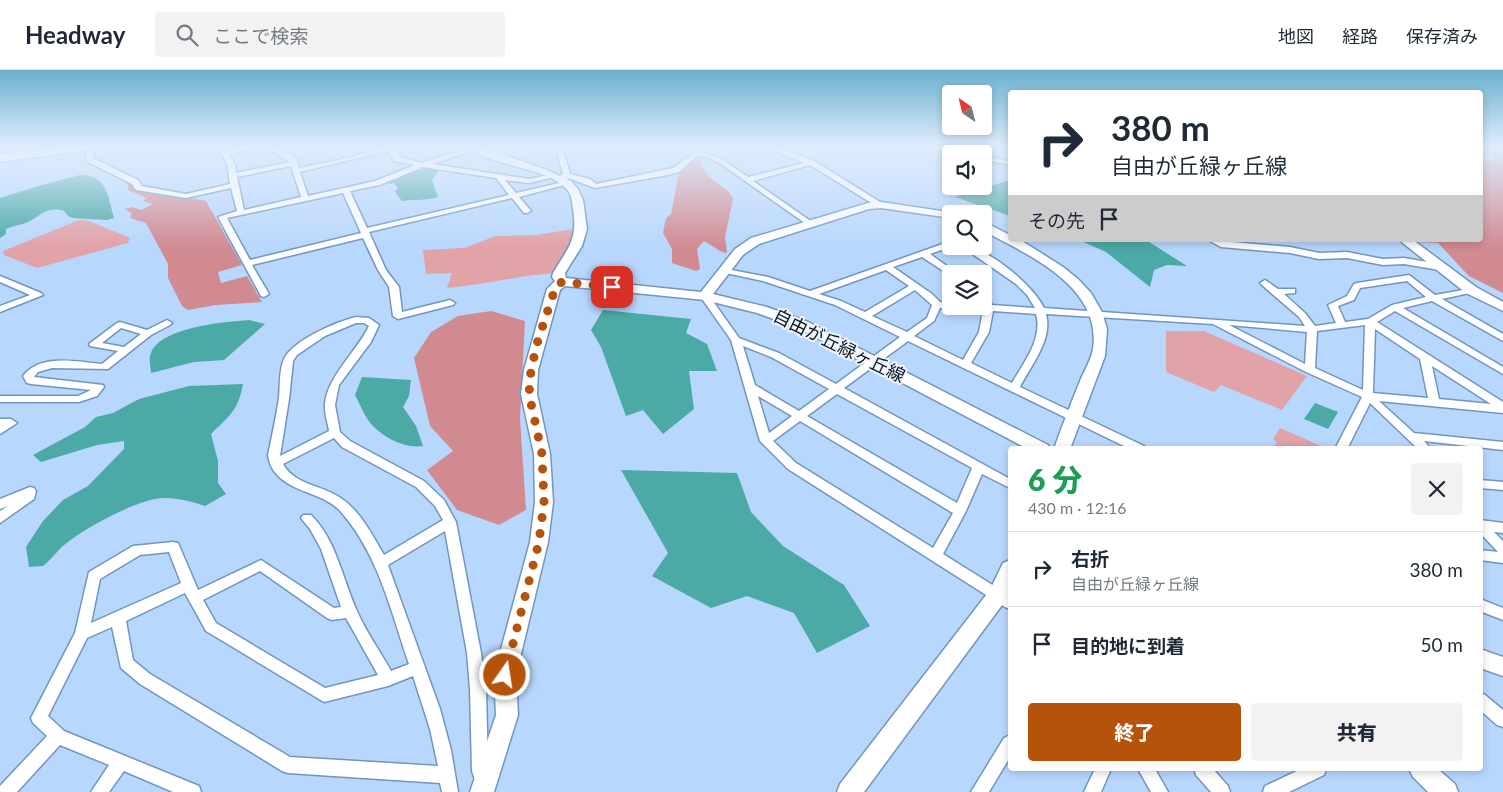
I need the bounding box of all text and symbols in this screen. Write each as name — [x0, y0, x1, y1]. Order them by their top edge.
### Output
search box — [155, 12, 505, 57]
text: Headway — [25, 20, 125, 49]
icon: search — [173, 21, 201, 49]
text: ここで検索 — [213, 24, 308, 47]
text: 地図 — [1278, 25, 1314, 47]
text: 経路 — [1342, 25, 1378, 47]
text: 保存済み — [1406, 25, 1478, 47]
north arrow — [942, 85, 992, 135]
map controls — [942, 85, 992, 315]
text: 380 m — [1111, 106, 1210, 148]
icon: right — [1028, 110, 1093, 175]
button: sound — [942, 145, 992, 195]
text: 自由が丘緑ヶ丘線 — [1111, 152, 1287, 179]
button: search — [942, 205, 992, 255]
icon: arrive — [1095, 205, 1123, 233]
text: その先 — [1028, 209, 1085, 232]
button: layers — [942, 265, 992, 315]
pin — [591, 266, 633, 308]
icon: arrive — [598, 273, 626, 301]
street label: 自由が丘緑ヶ丘線 — [770, 304, 909, 387]
text: 6 分 — [1028, 461, 1082, 497]
button: close — [1411, 463, 1463, 515]
text: 430 m · 12:16 — [1028, 498, 1127, 517]
text: 右折 — [1071, 547, 1109, 570]
icon: right — [1028, 555, 1056, 583]
text: 380 m — [1409, 558, 1463, 581]
text: 自由が丘緑ヶ丘線 — [1071, 574, 1199, 593]
icon: arrive — [1028, 630, 1056, 658]
text: 50 m — [1420, 633, 1463, 656]
text: 目的地に到着 — [1071, 634, 1185, 657]
position arrow — [478, 648, 530, 700]
button: 終了 — [1028, 703, 1241, 761]
button: 共有 — [1251, 703, 1463, 761]

